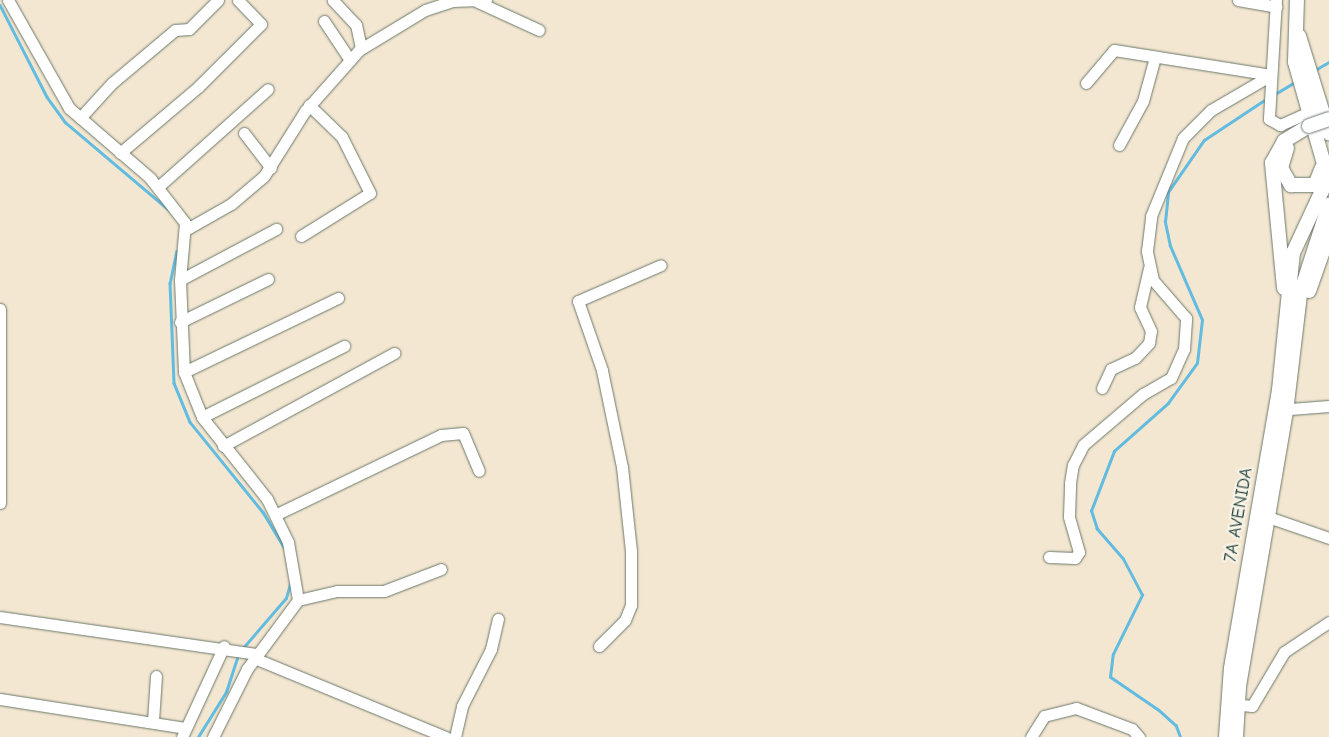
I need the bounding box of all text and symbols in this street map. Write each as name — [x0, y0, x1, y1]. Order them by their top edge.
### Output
street label: 7A AVENIDA — [1220, 466, 1258, 564]

